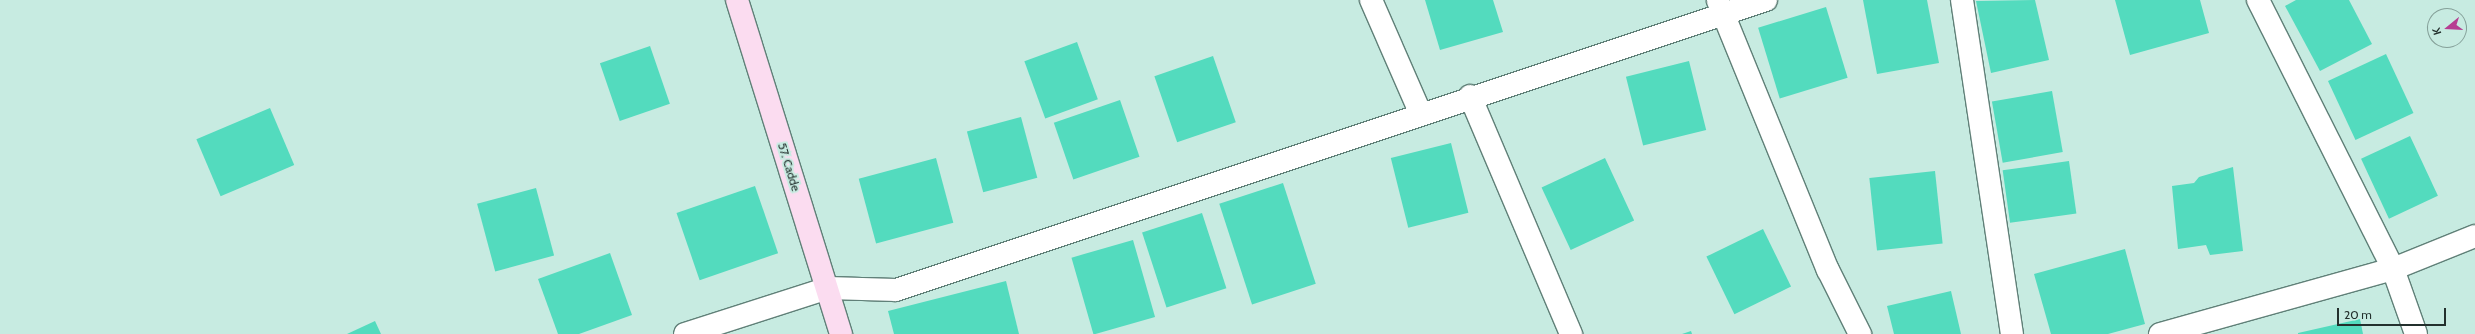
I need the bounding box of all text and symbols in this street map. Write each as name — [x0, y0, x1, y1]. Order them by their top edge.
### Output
north arrow — [2427, 8, 2467, 48]
text: K — [2429, 26, 2444, 37]
street label: 57. Cadde — [775, 141, 803, 193]
scale bar — [2339, 300, 2448, 326]
text: 20 m — [2344, 307, 2372, 322]

